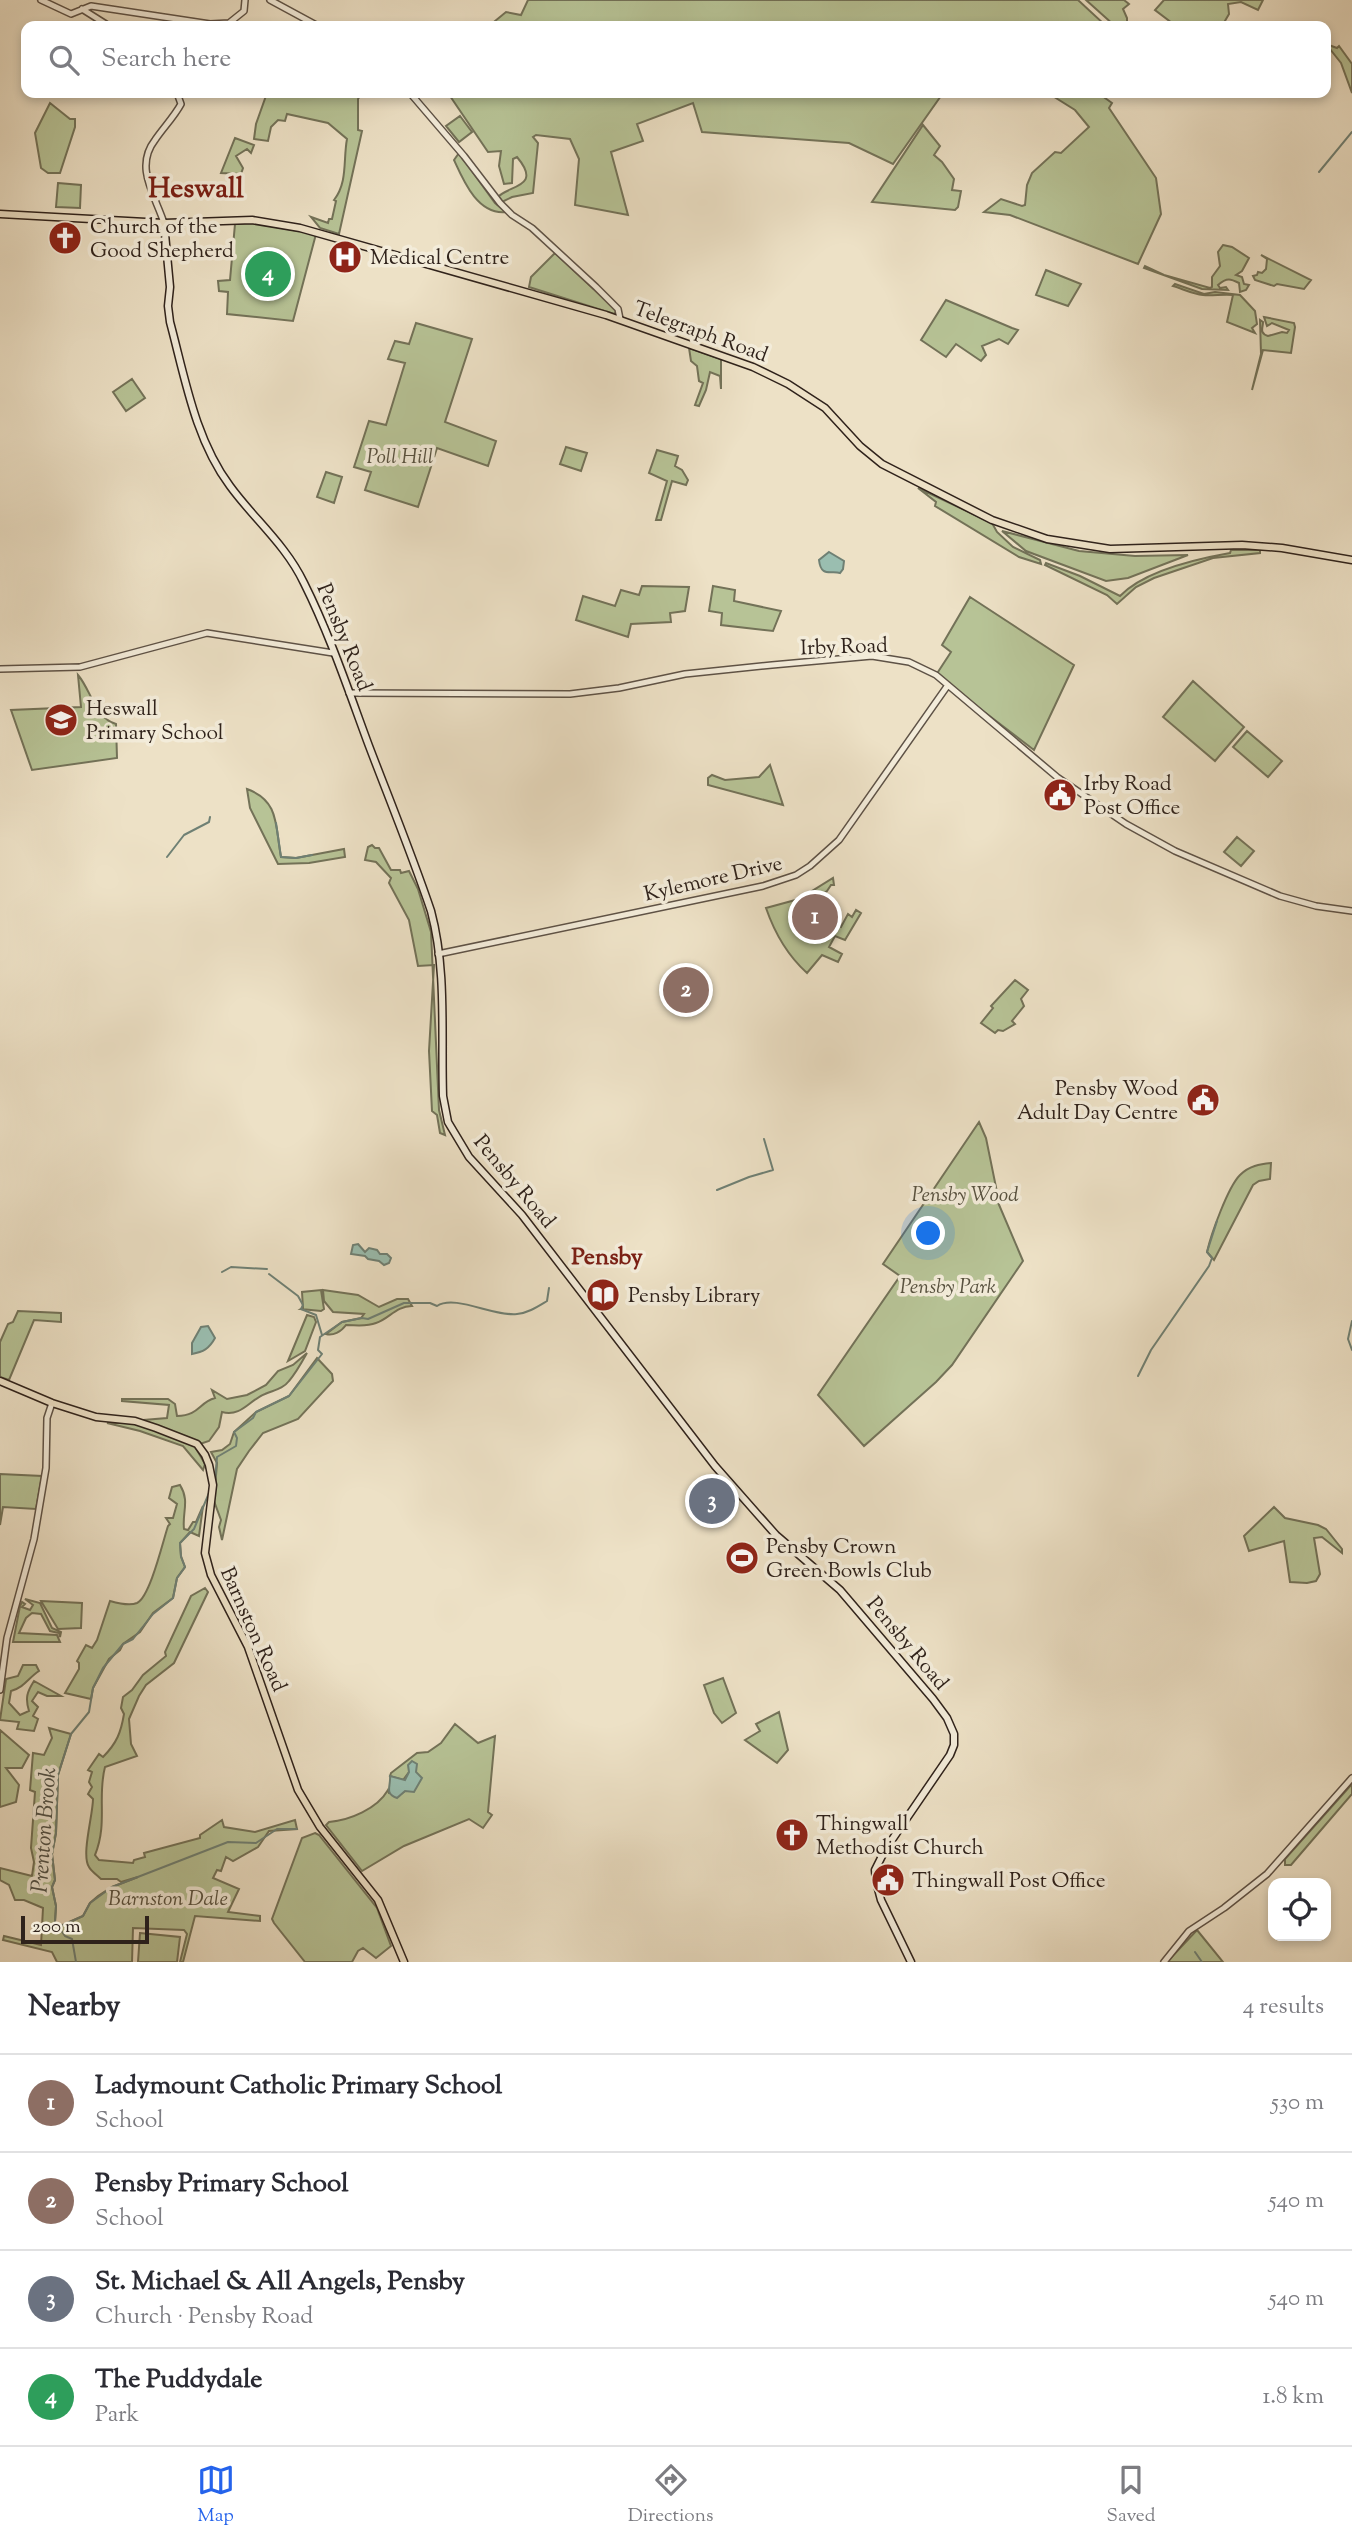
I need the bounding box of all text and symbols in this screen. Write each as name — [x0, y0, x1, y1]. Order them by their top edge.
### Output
search box — [21, 21, 1331, 98]
icon: search — [45, 41, 83, 79]
text: Search here — [101, 41, 231, 78]
district label: Heswall — [148, 170, 244, 210]
place label: Church of the Good Shepherd — [90, 213, 234, 267]
church icon: Church of the Good Shepherd — [46, 219, 84, 257]
hospital icon: Medical Centre — [326, 238, 364, 276]
place label: Medical Centre — [370, 244, 509, 274]
pin: 4 — [245, 248, 291, 300]
street label: Telegraph Road — [629, 295, 772, 371]
park label: Poll Hill — [366, 443, 434, 473]
street label: Pensby Road — [308, 579, 378, 696]
street label: Irby Road — [800, 631, 888, 665]
place label: Heswall Primary School — [86, 695, 224, 749]
school or university icon: Heswall Primary School — [42, 701, 80, 739]
place label: Irby Road Post Office — [1084, 770, 1180, 824]
public building icon: Irby Road Post Office — [1041, 776, 1079, 814]
street label: Kylemore Drive — [641, 849, 786, 910]
pin: 1 — [792, 891, 838, 943]
pin: 2 — [663, 964, 709, 1016]
place label: Pensby Wood Adult Day Centre — [1017, 1075, 1178, 1129]
public building icon: Pensby Wood Adult Day Centre — [1184, 1081, 1222, 1119]
street label: Pensby Road — [465, 1129, 562, 1236]
park label: Pensby Wood — [911, 1181, 1019, 1211]
your location — [911, 1216, 945, 1250]
district label: Pensby — [571, 1241, 643, 1275]
park label: Pensby Park — [900, 1273, 997, 1303]
library icon: Pensby Library — [584, 1276, 622, 1314]
place label: Pensby Library — [628, 1282, 761, 1312]
pin: 3 — [689, 1475, 735, 1527]
place label: Pensby Crown Green Bowls Club — [766, 1533, 932, 1587]
sports icon: Pensby Crown Green Bowls Club — [723, 1539, 761, 1577]
street label: Barnston Road — [211, 1563, 293, 1697]
street label: Pensby Road — [858, 1591, 955, 1698]
water label: Prenton Brook — [25, 1766, 66, 1894]
place label: Thingwall Methodist Church — [816, 1810, 984, 1864]
church icon: Thingwall Methodist Church — [773, 1816, 811, 1854]
public building icon: Thingwall Post Office — [869, 1861, 907, 1899]
place label: Thingwall Post Office — [912, 1867, 1106, 1897]
map controls — [1268, 1878, 1331, 1941]
button: locate — [1268, 1878, 1331, 1941]
park label: Barnston Dale — [108, 1885, 228, 1915]
scale bar — [21, 1913, 149, 1945]
text: 200 m — [32, 1914, 81, 1941]
text: Nearby — [28, 1986, 120, 2029]
text: 4 results — [1243, 1991, 1324, 2024]
text: Ladymount Catholic Primary School — [95, 2068, 502, 2105]
text: 1 — [47, 2087, 55, 2120]
text: 530 m — [1271, 2087, 1324, 2120]
text: School — [95, 2105, 164, 2138]
text: Pensby Primary School — [95, 2166, 348, 2203]
text: 2 — [46, 2185, 56, 2218]
text: 540 m — [1269, 2185, 1324, 2218]
text: School — [95, 2203, 164, 2236]
text: St. Michael & All Angels, Pensby — [95, 2264, 465, 2301]
text: 3 — [46, 2283, 56, 2316]
text: 540 m — [1269, 2283, 1324, 2316]
text: Church · Pensby Road — [95, 2301, 313, 2334]
text: The Puddydale — [95, 2362, 262, 2399]
text: 4 — [45, 2381, 57, 2414]
text: 1.8 km — [1262, 2381, 1324, 2414]
text: Park — [95, 2399, 139, 2432]
tab: Map — [197, 2461, 235, 2530]
tab: Directions — [628, 2461, 713, 2530]
tab: Saved — [1107, 2461, 1155, 2530]

